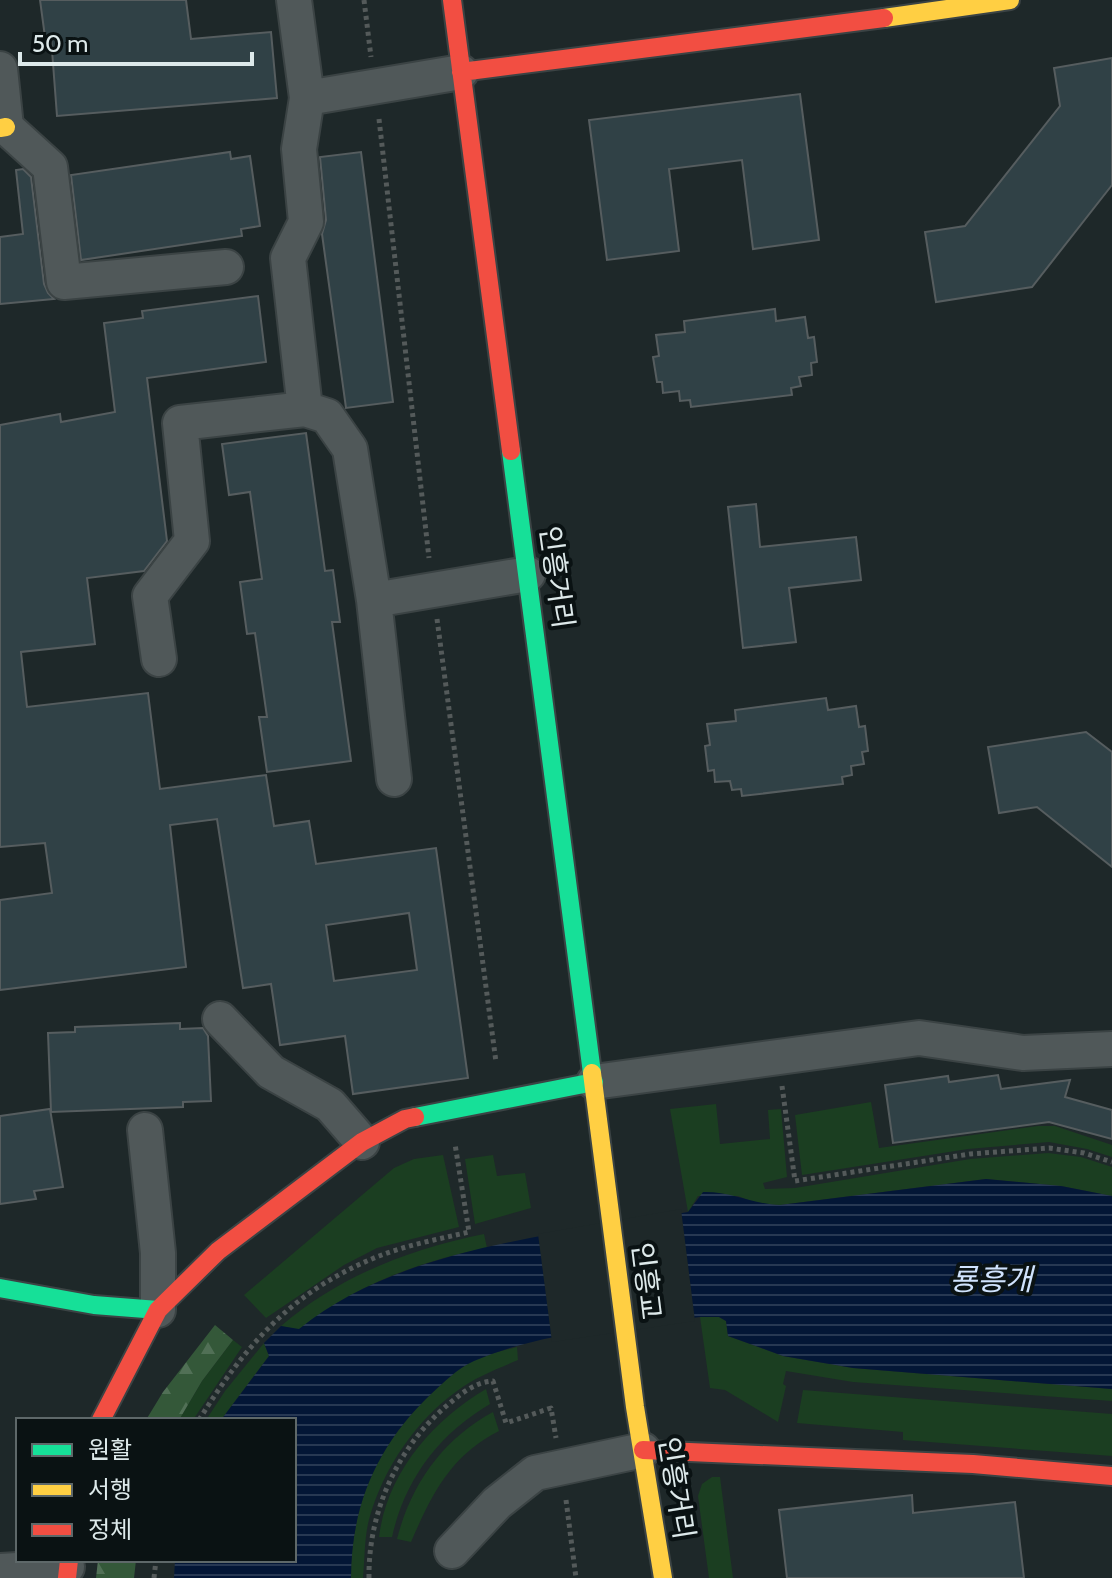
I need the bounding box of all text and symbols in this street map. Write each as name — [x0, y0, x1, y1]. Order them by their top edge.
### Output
scale bar — [20, 16, 252, 66]
text: 50 m — [32, 29, 88, 58]
street label: 인흥거리 — [533, 524, 581, 630]
street label: 인흥교 — [625, 1241, 669, 1321]
water label: 룡흥개 — [950, 1261, 1036, 1298]
legend — [16, 1418, 296, 1562]
street label: 인흥거리 — [652, 1434, 702, 1542]
text: 원활 — [88, 1435, 132, 1464]
text: 서행 — [88, 1475, 132, 1504]
text: 정체 — [88, 1515, 132, 1544]

